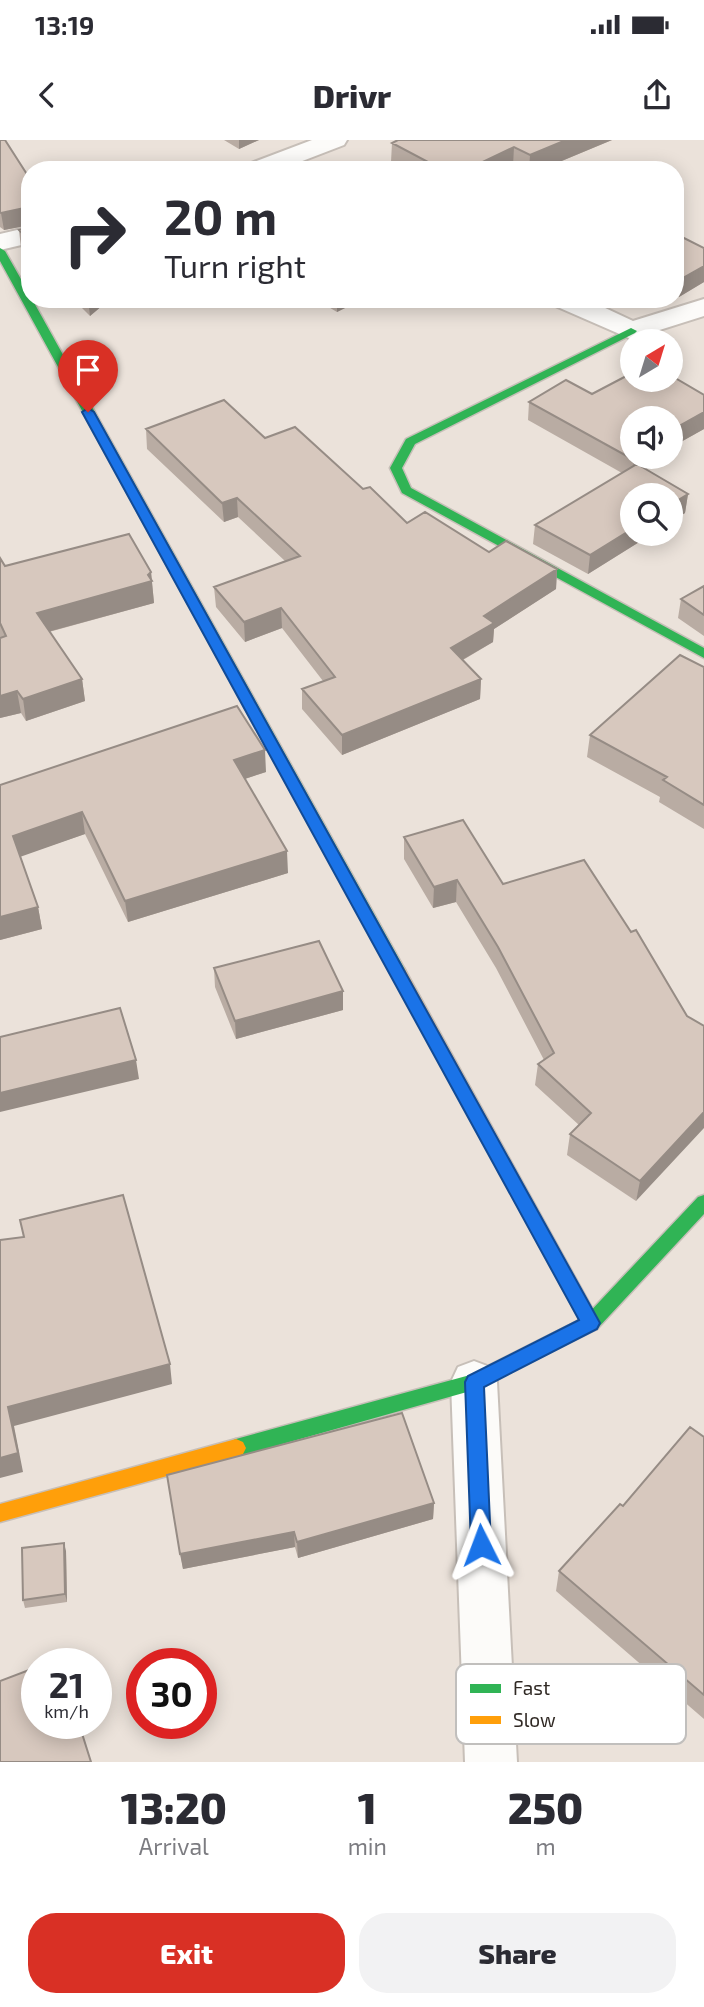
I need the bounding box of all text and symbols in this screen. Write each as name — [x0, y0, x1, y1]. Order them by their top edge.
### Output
text: 13:19 — [35, 9, 94, 40]
icon: back — [28, 76, 66, 114]
text: Drivr — [313, 76, 391, 114]
icon: share — [638, 76, 676, 114]
text: 20 m — [164, 186, 277, 245]
icon: right — [49, 189, 140, 280]
text: Turn right — [164, 246, 306, 284]
north arrow — [620, 329, 682, 392]
map controls — [620, 329, 683, 546]
pin — [58, 340, 118, 412]
icon: arrive — [69, 351, 107, 389]
button: sound — [620, 406, 683, 469]
button: search — [620, 483, 683, 546]
position arrow — [444, 1508, 518, 1582]
speed limit sign: 30 — [126, 1648, 217, 1739]
text: 21 — [49, 1663, 84, 1705]
legend — [456, 1664, 686, 1744]
text: Fast — [513, 1676, 550, 1699]
text: km/h — [44, 1700, 89, 1722]
text: Slow — [513, 1708, 556, 1731]
text: 13:20 — [121, 1782, 227, 1832]
text: 1 — [358, 1782, 377, 1832]
text: 250 — [508, 1782, 583, 1832]
text: Arrival — [139, 1832, 209, 1860]
text: min — [348, 1832, 387, 1860]
text: m — [535, 1832, 556, 1860]
button: Exit — [28, 1913, 345, 1993]
button: Share — [359, 1913, 676, 1993]

